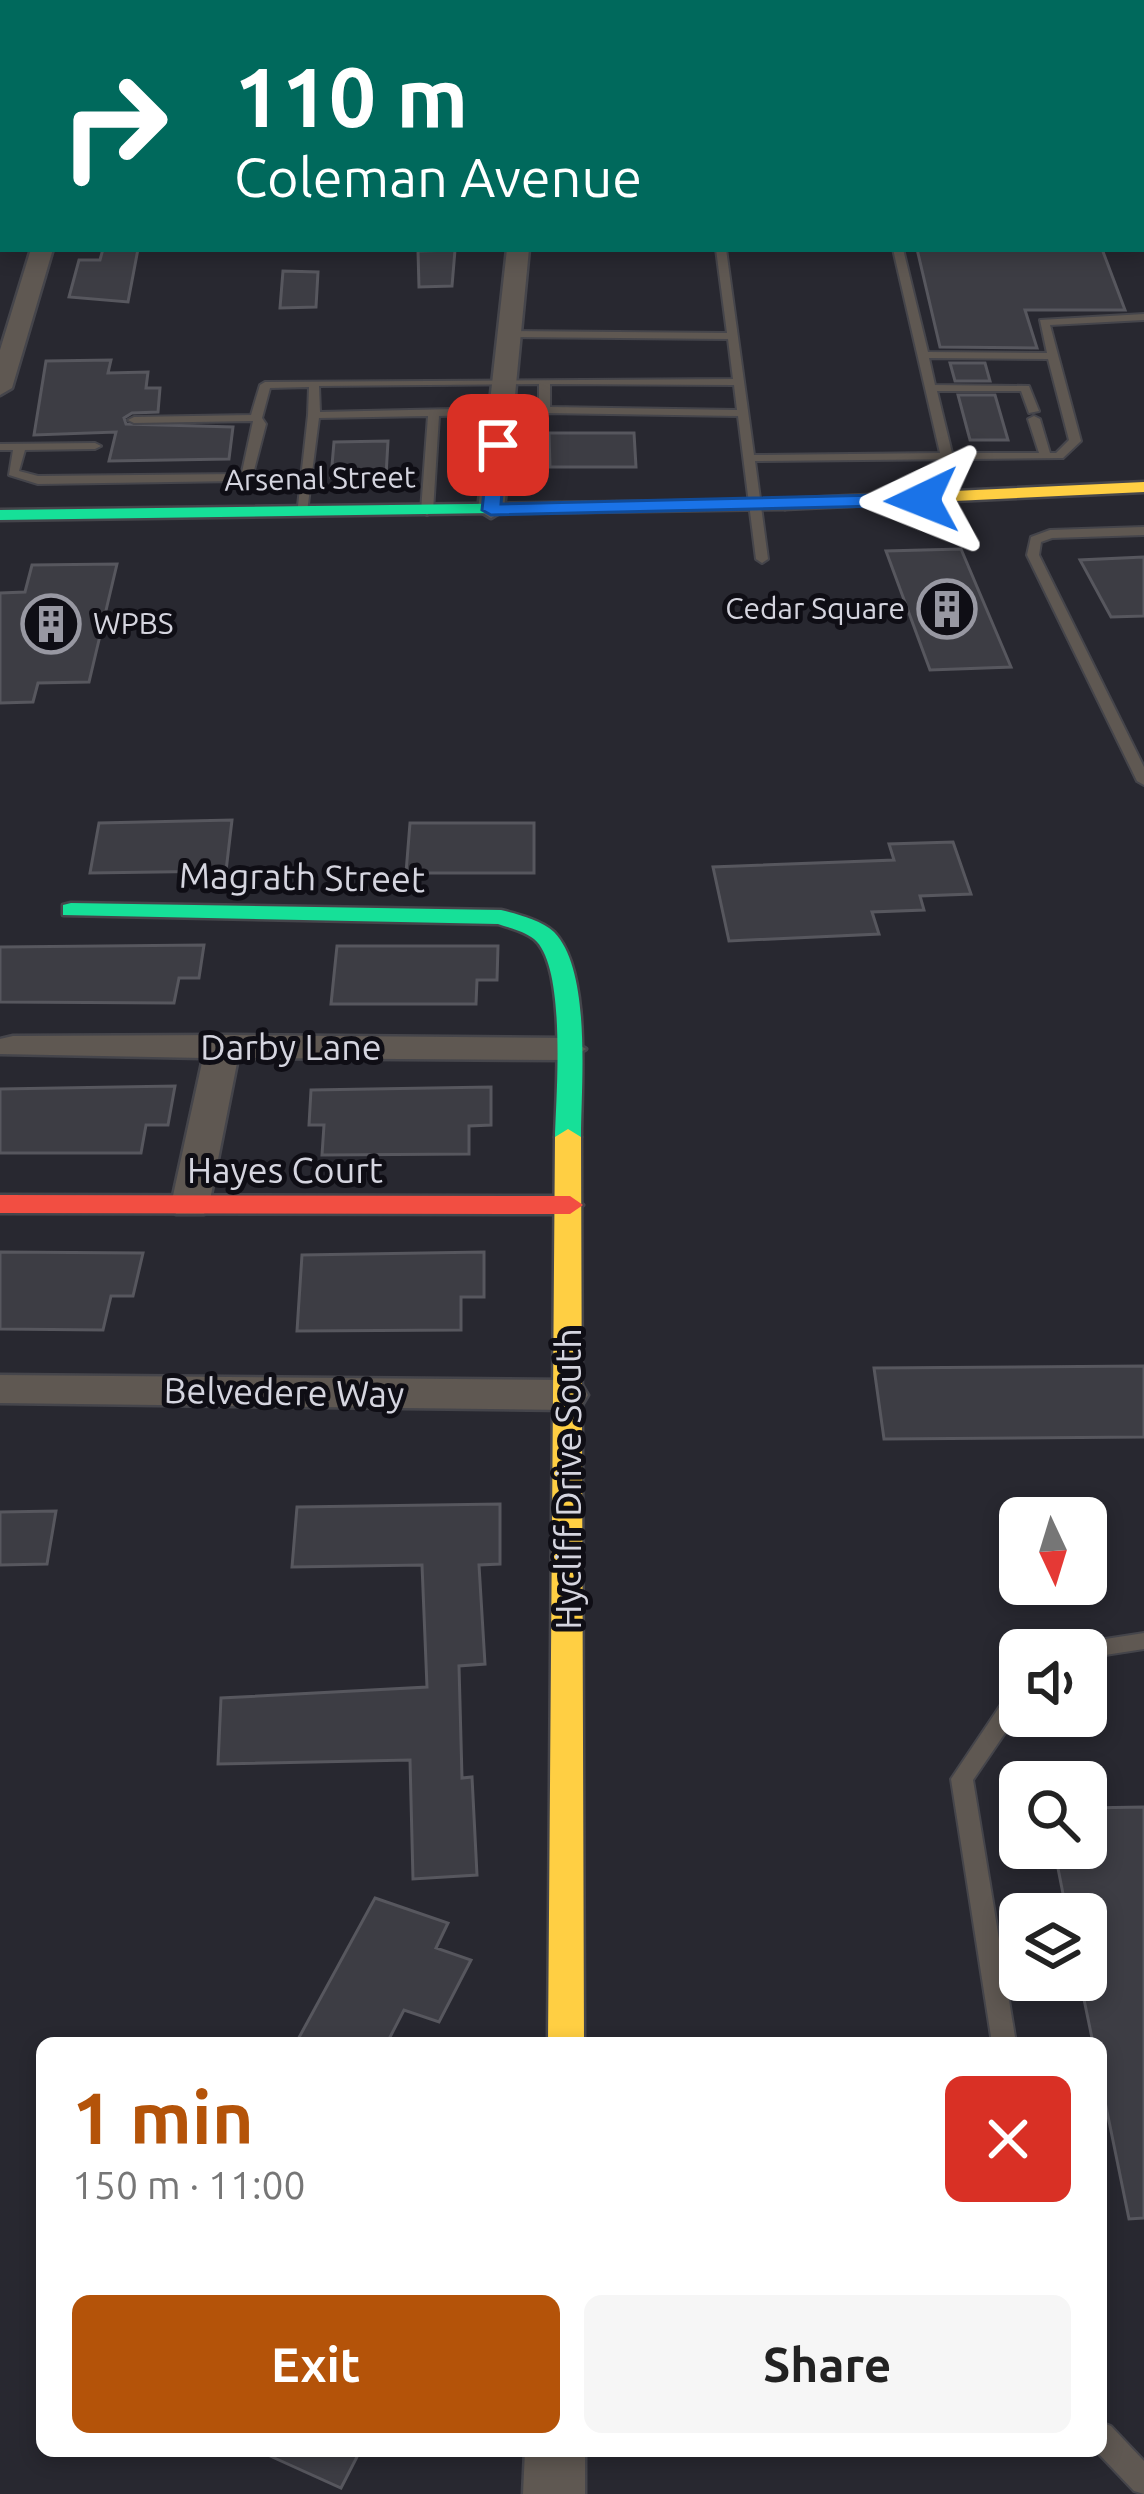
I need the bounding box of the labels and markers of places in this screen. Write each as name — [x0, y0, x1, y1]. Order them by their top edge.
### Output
pin — [447, 394, 549, 496]
building icon: Cedar Square — [916, 578, 978, 640]
place label: Cedar Square — [725, 591, 905, 625]
building icon: WPBS — [20, 593, 82, 655]
place label: WPBS — [93, 606, 173, 640]

